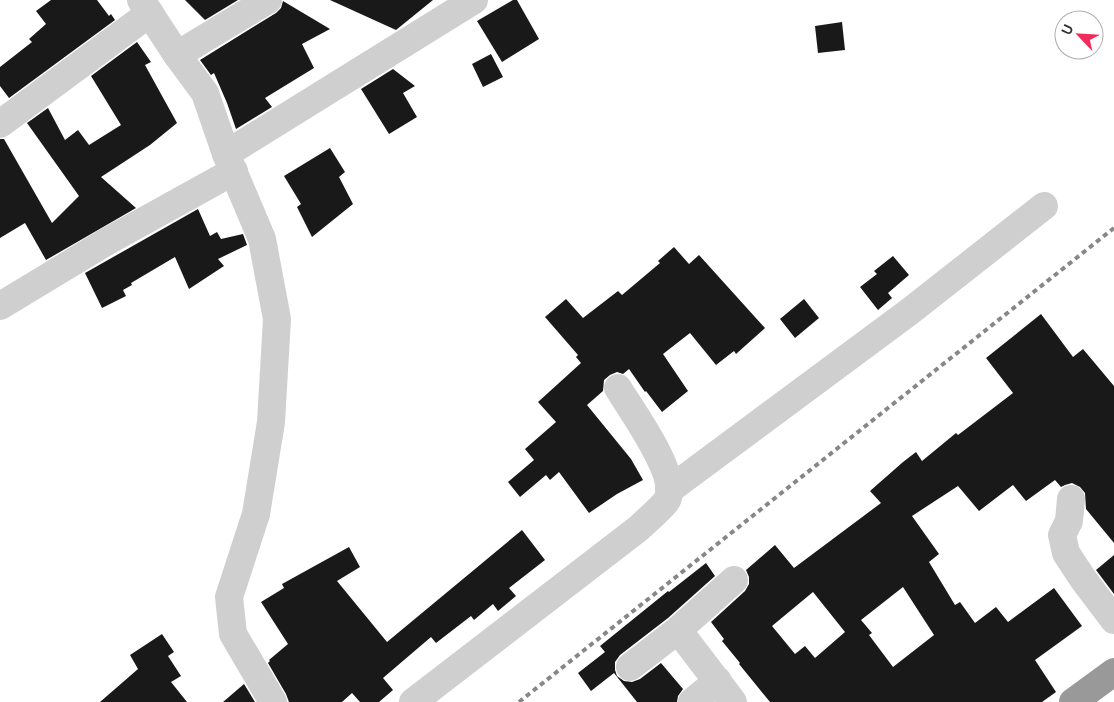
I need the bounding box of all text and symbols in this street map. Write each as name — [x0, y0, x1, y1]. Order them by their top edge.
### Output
north arrow — [1054, 10, 1104, 60]
text: U — [1057, 21, 1077, 38]

